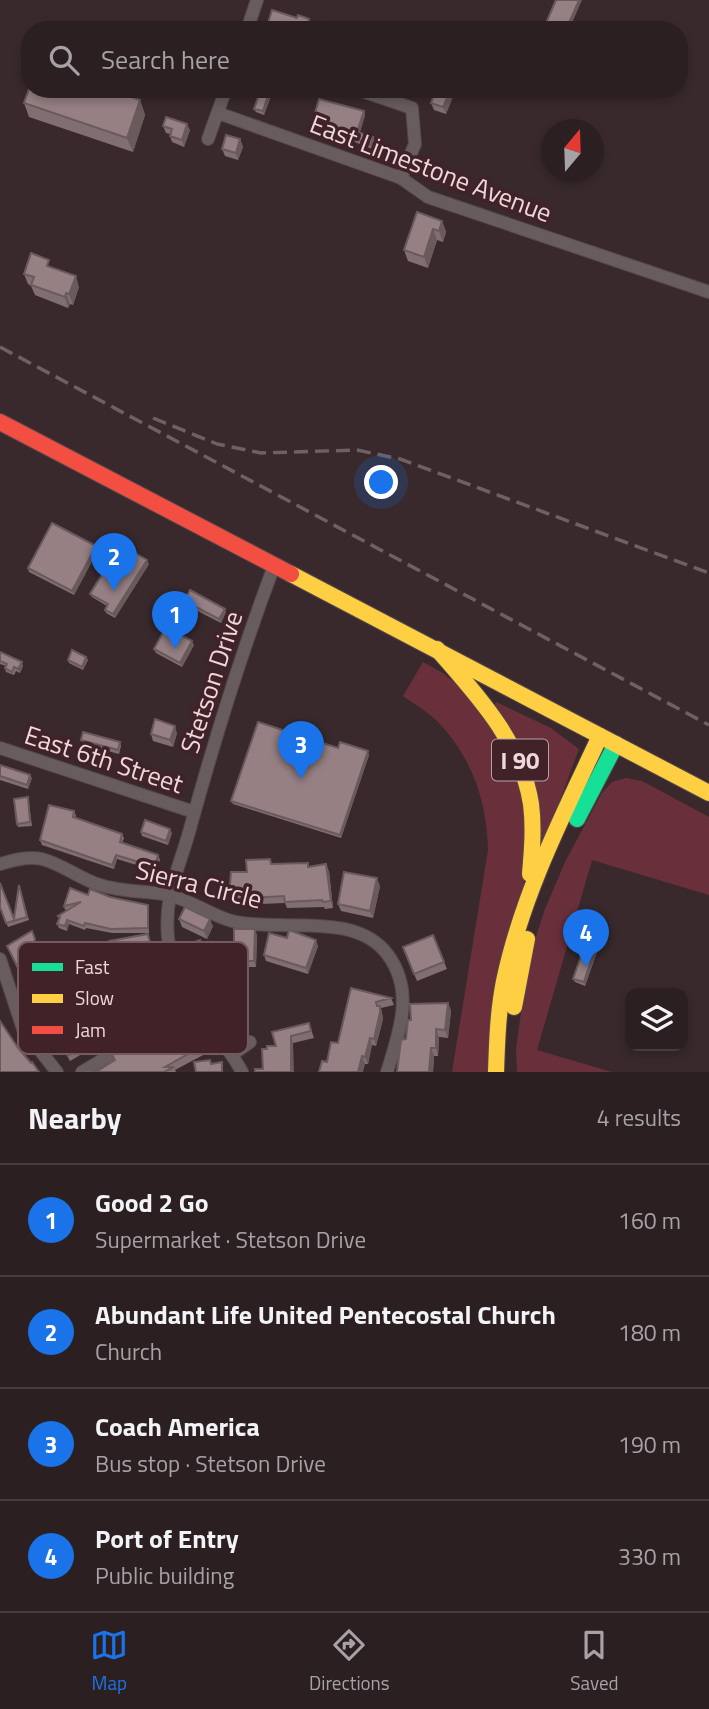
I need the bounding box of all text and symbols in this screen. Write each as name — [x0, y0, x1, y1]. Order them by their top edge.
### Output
search box — [21, 21, 688, 98]
text: Search here — [101, 40, 230, 79]
icon: search — [45, 41, 83, 79]
street label: East Limestone Avenue — [304, 104, 558, 232]
north arrow — [541, 119, 604, 182]
your location — [364, 465, 398, 499]
pin: 2 — [91, 533, 137, 591]
pin: 1 — [152, 591, 198, 649]
street label: Stetson Drive — [170, 606, 252, 758]
street label: East 6th Street — [20, 715, 188, 803]
pin: 3 — [278, 721, 324, 779]
road number: I 90 — [492, 740, 548, 780]
street label: Sierra Circle — [132, 850, 266, 918]
pin: 4 — [563, 909, 609, 967]
legend — [18, 942, 248, 1054]
text: Fast — [75, 952, 110, 981]
text: Slow — [75, 983, 114, 1012]
map controls — [625, 988, 688, 1051]
button: layers — [625, 988, 688, 1051]
text: Jam — [75, 1015, 106, 1044]
text: Nearby — [28, 1095, 121, 1141]
text: 4 results — [597, 1100, 681, 1135]
text: Good 2 Go — [95, 1183, 209, 1222]
text: 1 — [45, 1203, 57, 1238]
text: 160 m — [618, 1203, 681, 1238]
text: Supermarket · Stetson Drive — [95, 1222, 366, 1257]
text: Abundant Life United Pentecostal Church — [95, 1295, 556, 1334]
text: 2 — [45, 1315, 57, 1350]
text: 180 m — [618, 1315, 681, 1350]
text: Church — [95, 1334, 162, 1369]
text: Coach America — [95, 1407, 260, 1446]
text: 3 — [45, 1427, 57, 1462]
text: 190 m — [618, 1427, 681, 1462]
text: Bus stop · Stetson Drive — [95, 1446, 326, 1481]
text: Port of Entry — [95, 1519, 239, 1558]
text: 4 — [45, 1539, 57, 1574]
text: 330 m — [618, 1539, 681, 1574]
text: Public building — [95, 1558, 234, 1593]
tab: Map — [90, 1626, 128, 1697]
tab: Directions — [309, 1626, 390, 1697]
tab: Saved — [570, 1626, 619, 1697]

